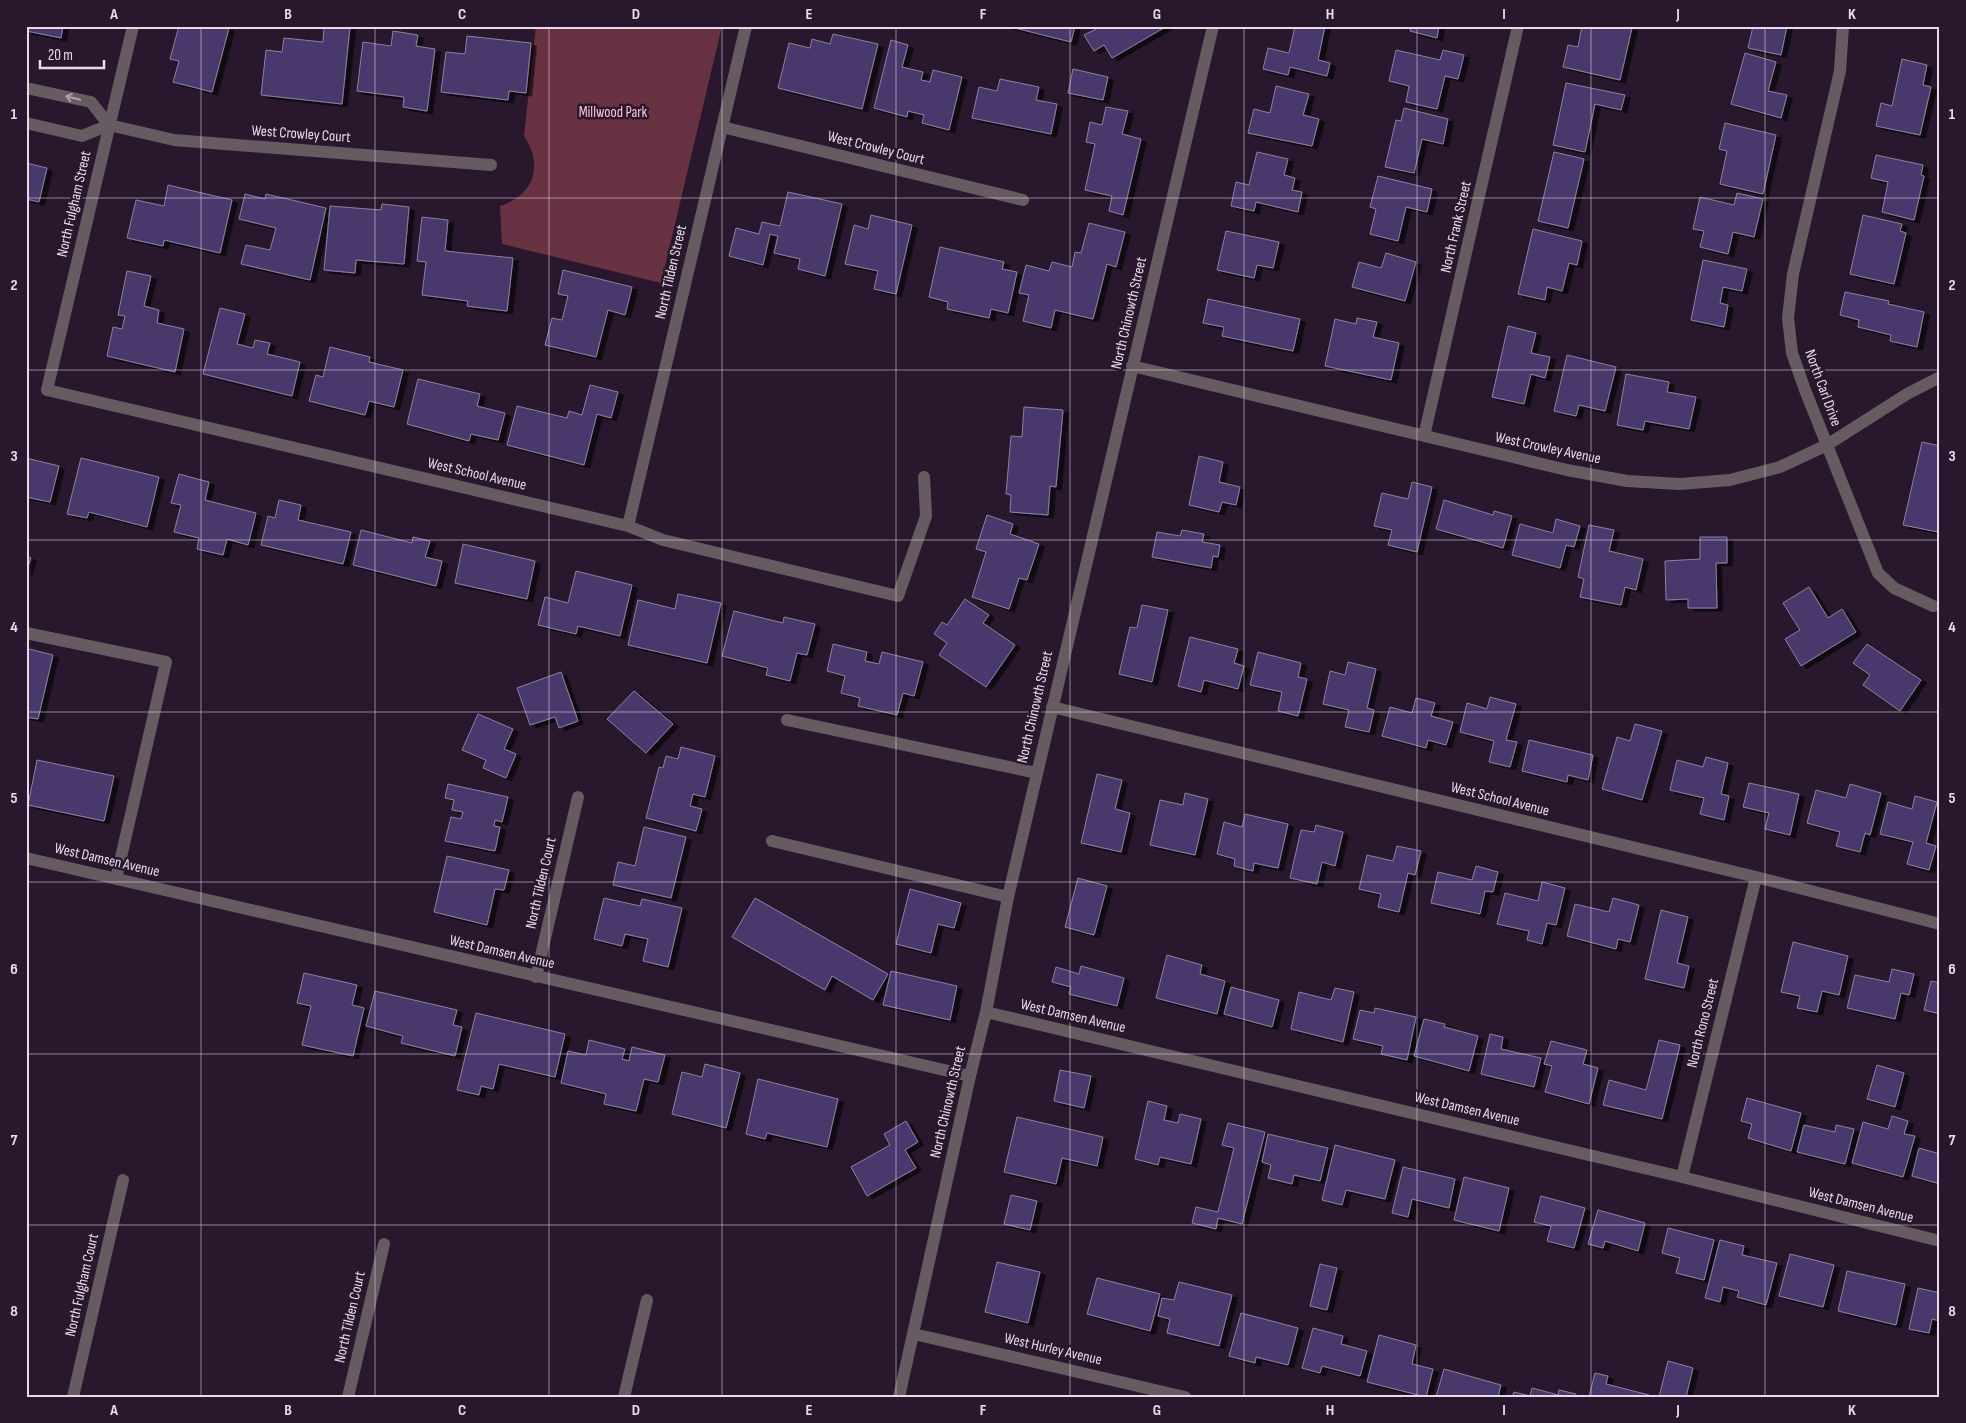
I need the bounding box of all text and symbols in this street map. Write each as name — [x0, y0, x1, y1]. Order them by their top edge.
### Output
text: A — [109, 5, 118, 24]
text: B — [284, 5, 292, 24]
text: C — [458, 5, 466, 24]
text: D — [632, 5, 640, 24]
text: E — [806, 5, 813, 24]
text: F — [980, 5, 987, 24]
text: G — [1153, 5, 1161, 24]
text: H — [1326, 5, 1334, 24]
text: I — [1502, 5, 1506, 24]
text: J — [1675, 5, 1680, 24]
text: K — [1848, 5, 1856, 24]
scale bar — [40, 38, 104, 70]
text: 20 m — [48, 46, 73, 65]
one-way arrow — [65, 93, 81, 102]
park label: Millwood Park — [579, 103, 648, 122]
text: 1 — [11, 105, 18, 124]
text: 1 — [1949, 105, 1956, 124]
street label: West Crowley Court — [251, 121, 352, 147]
street label: West Crowley Court — [826, 127, 927, 169]
street label: North Fulgham Street — [53, 149, 96, 259]
street label: North Frank Street — [1436, 179, 1476, 275]
street label: North Tilden Street — [651, 223, 691, 321]
street label: North Chinowth Street — [1107, 255, 1151, 371]
text: 2 — [10, 276, 18, 295]
text: 2 — [1948, 276, 1956, 295]
street label: North Carl Drive — [1800, 347, 1846, 429]
street label: West Crowley Avenue — [1494, 428, 1602, 468]
text: 3 — [10, 447, 18, 466]
text: 3 — [1948, 447, 1956, 466]
street label: West School Avenue — [426, 453, 528, 495]
text: 4 — [10, 618, 18, 637]
text: 4 — [1948, 618, 1956, 637]
street label: North Chinowth Street — [1013, 649, 1057, 765]
street label: West School Avenue — [1449, 778, 1551, 820]
text: 5 — [10, 789, 18, 808]
text: 5 — [1948, 789, 1956, 808]
street label: North Tilden Court — [521, 835, 561, 931]
street label: West Damsen Avenue — [53, 839, 161, 881]
street label: West Damsen Avenue — [448, 931, 556, 973]
text: 6 — [10, 960, 18, 979]
text: 6 — [1948, 960, 1956, 979]
street label: North Rono Street — [1683, 976, 1723, 1070]
street label: West Damsen Avenue — [1019, 995, 1127, 1037]
street label: North Chinowth Street — [926, 1044, 970, 1160]
street label: West Damsen Avenue — [1413, 1088, 1521, 1130]
text: 7 — [11, 1131, 18, 1150]
text: 7 — [1949, 1131, 1956, 1150]
street label: West Damsen Avenue — [1807, 1183, 1915, 1227]
street label: North Fulgham Court — [61, 1231, 103, 1338]
street label: North Tilden Court — [330, 1269, 370, 1365]
text: 8 — [10, 1302, 18, 1321]
text: 8 — [1948, 1302, 1956, 1321]
street label: West Hurley Avenue — [1002, 1329, 1104, 1369]
text: A — [109, 1401, 118, 1420]
text: B — [284, 1401, 292, 1420]
text: C — [458, 1401, 466, 1420]
text: D — [632, 1401, 640, 1420]
text: E — [806, 1401, 813, 1420]
text: F — [980, 1401, 987, 1420]
text: G — [1153, 1401, 1161, 1420]
text: H — [1326, 1401, 1334, 1420]
text: I — [1502, 1401, 1506, 1420]
text: J — [1675, 1401, 1680, 1420]
text: K — [1848, 1401, 1856, 1420]

